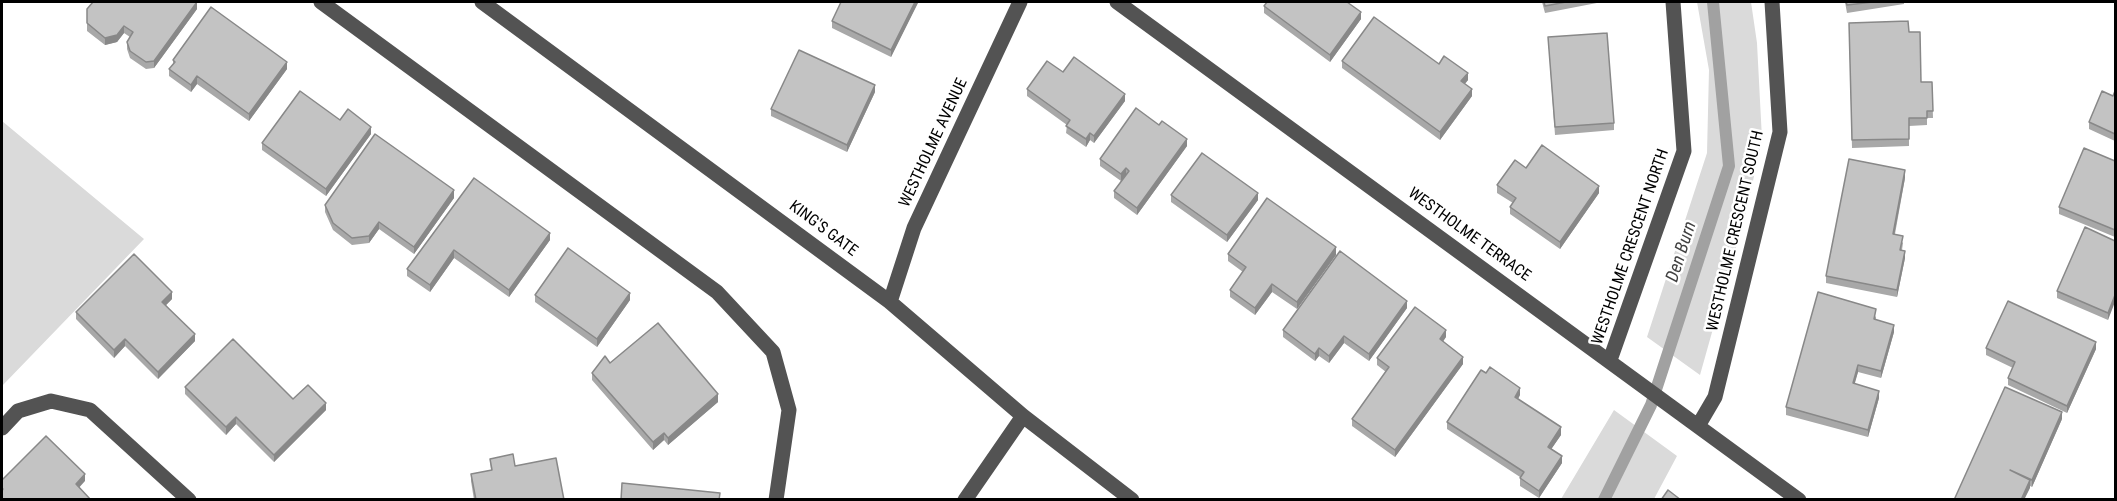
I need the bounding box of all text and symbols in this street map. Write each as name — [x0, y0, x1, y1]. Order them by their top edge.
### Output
street label: WESTHOLME AVENUE — [896, 76, 972, 210]
street label: WESTHOLME CRESCENT SOUTH — [1704, 129, 1768, 333]
street label: WESTHOLME CRESCENT NORTH — [1588, 147, 1674, 347]
street label: WESTHOLME TERRACE — [1404, 184, 1534, 286]
street label: KING'S GATE — [785, 197, 861, 261]
water label: Den Burn — [1662, 219, 1702, 285]

